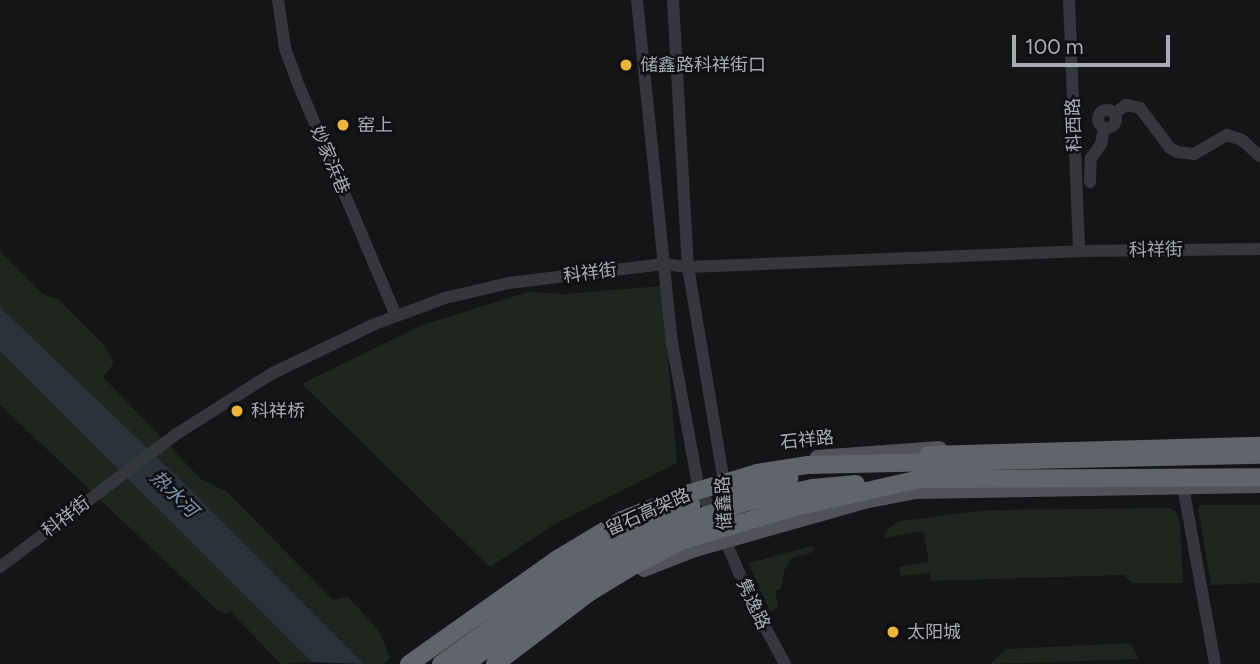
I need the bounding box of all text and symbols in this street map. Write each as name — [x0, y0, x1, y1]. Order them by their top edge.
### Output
scale bar — [1015, 21, 1172, 65]
text: 100 m — [1025, 34, 1084, 59]
place label: 储鑫路科祥街口 — [640, 54, 766, 76]
marker: 储鑫路科祥街口 — [618, 57, 634, 73]
street label: 科西路 — [1062, 98, 1086, 152]
place label: 窑上 — [357, 114, 393, 136]
marker: 窑上 — [335, 117, 351, 133]
street label: 妙家浜巷 — [306, 123, 354, 197]
street label: 科祥街 — [1129, 239, 1183, 261]
street label: 科祥街 — [562, 259, 618, 287]
place label: 科祥桥 — [251, 400, 305, 422]
marker: 科祥桥 — [229, 403, 245, 419]
street label: 石祥路 — [779, 426, 835, 454]
water label: 热水河 — [146, 466, 202, 522]
street label: 储鑫路 — [712, 475, 736, 531]
street label: 留石高架路 — [602, 484, 694, 540]
street label: 科祥街 — [38, 492, 94, 542]
street label: 隽逸路 — [732, 575, 774, 633]
place label: 太阳城 — [907, 621, 961, 643]
marker: 太阳城 — [885, 624, 901, 640]

